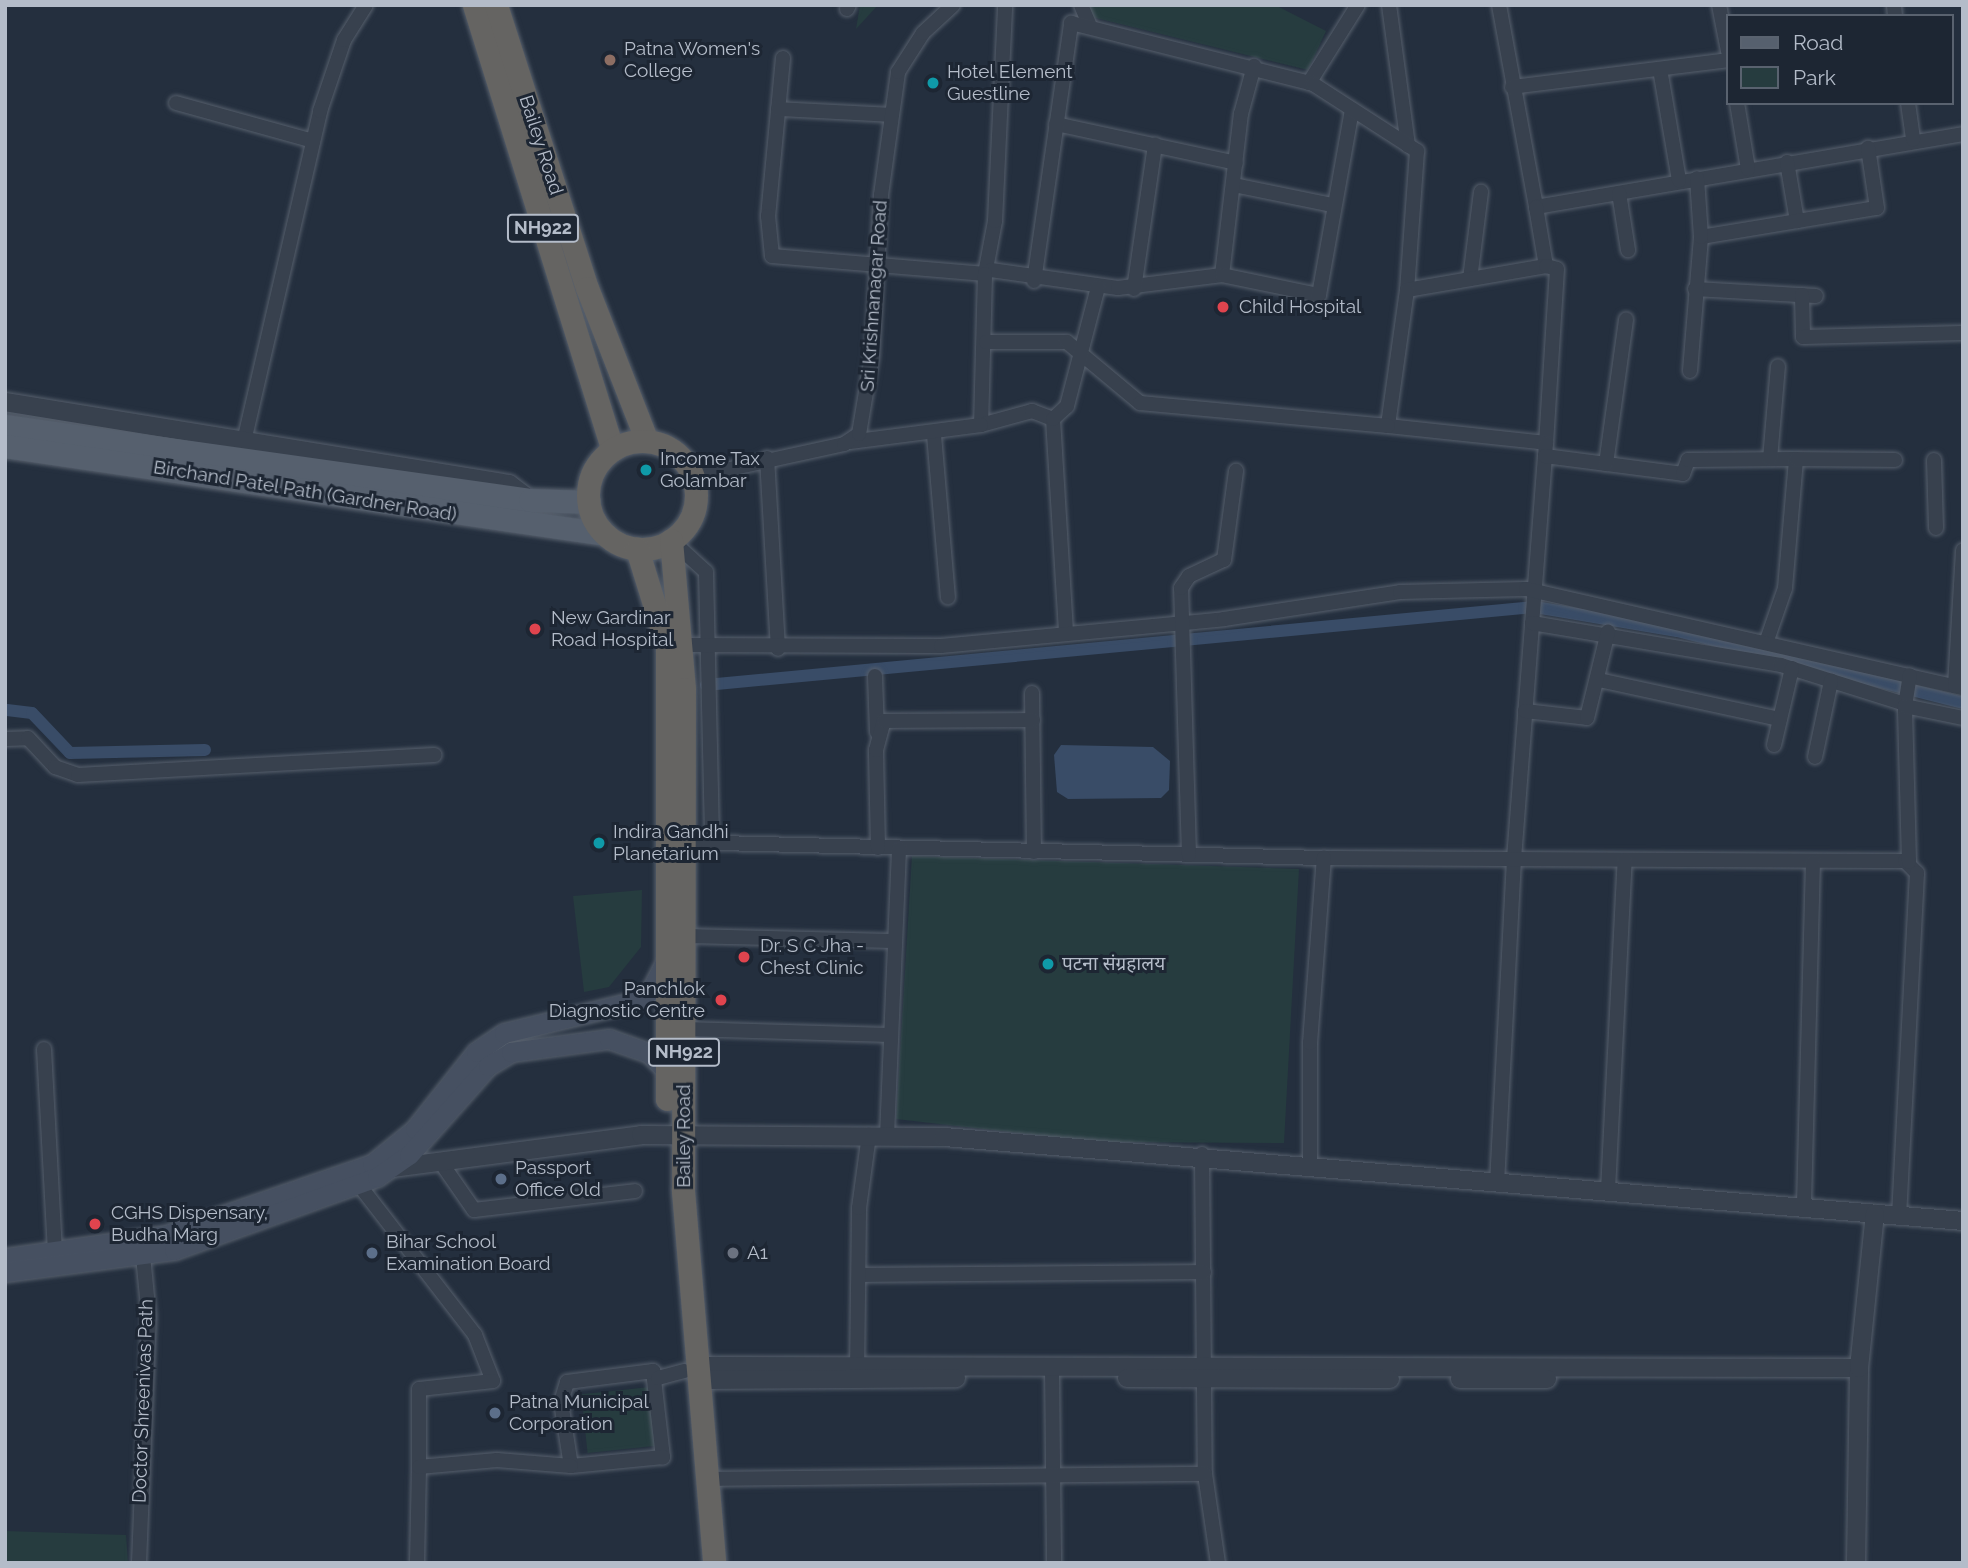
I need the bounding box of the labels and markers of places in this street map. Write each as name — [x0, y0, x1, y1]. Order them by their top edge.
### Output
place label: Patna Women's College — [624, 38, 761, 82]
marker: Patna Women's College — [602, 52, 618, 68]
place label: Hotel Element Guestline — [947, 61, 1073, 105]
marker: Hotel Element Guestline — [925, 75, 941, 91]
place label: Child Hospital — [1239, 296, 1361, 318]
marker: Child Hospital — [1213, 297, 1233, 317]
place label: Income Tax Golambar — [660, 448, 760, 492]
marker: Income Tax Golambar — [638, 462, 654, 478]
place label: New Gardinar Road Hospital — [551, 607, 674, 651]
marker: New Gardinar Road Hospital — [525, 619, 545, 639]
place label: Indira Gandhi Planetarium — [613, 821, 729, 865]
marker: Indira Gandhi Planetarium — [591, 835, 607, 851]
place label: Dr. S C Jha - Chest Clinic — [760, 935, 865, 979]
marker: Dr. S C Jha - Chest Clinic — [734, 947, 754, 967]
place label: पटना संग्रहालय — [1062, 953, 1165, 975]
marker: पटना संग्रहालय — [1040, 956, 1056, 972]
place label: Panchlok Diagnostic Centre — [549, 978, 705, 1022]
marker: Panchlok Diagnostic Centre — [711, 990, 731, 1010]
place label: Passport Office Old — [515, 1157, 601, 1201]
marker: Passport Office Old — [493, 1171, 509, 1187]
place label: CGHS Dispensary, Budha Marg — [111, 1202, 268, 1246]
marker: CGHS Dispensary, Budha Marg — [85, 1214, 105, 1234]
place label: Bihar School Examination Board — [386, 1231, 551, 1275]
place label: A1 — [747, 1242, 768, 1264]
marker: Bihar School Examination Board — [364, 1245, 380, 1261]
marker: A1 — [725, 1245, 741, 1261]
place label: Patna Municipal Corporation — [509, 1391, 649, 1435]
marker: Patna Municipal Corporation — [487, 1405, 503, 1421]

